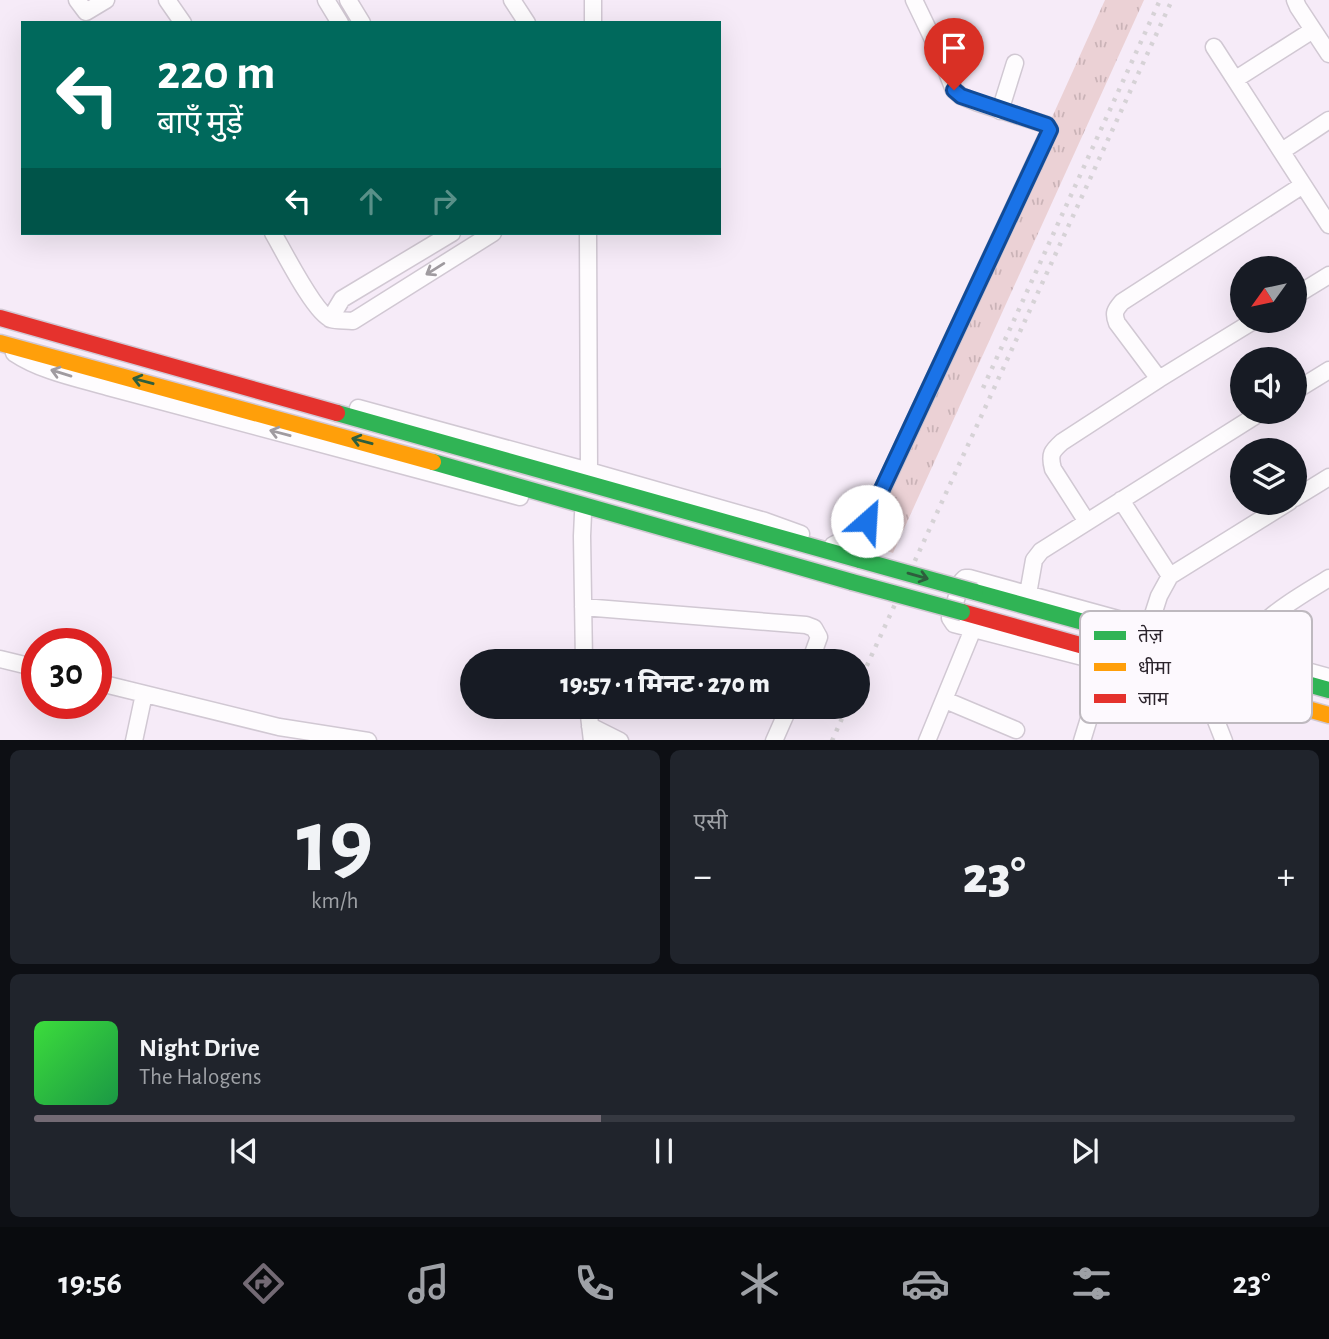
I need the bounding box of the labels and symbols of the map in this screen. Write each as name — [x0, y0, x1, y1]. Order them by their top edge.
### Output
pin — [924, 18, 984, 90]
north arrow — [1230, 256, 1307, 332]
one-way arrow — [426, 262, 446, 276]
one-way arrow — [50, 366, 72, 379]
one-way arrow — [132, 374, 154, 387]
one-way arrow — [269, 426, 292, 439]
one-way arrow — [351, 434, 373, 447]
position arrow — [830, 484, 904, 558]
one-way arrow — [906, 570, 928, 583]
legend — [1080, 611, 1312, 723]
text: तेज़ — [1138, 624, 1164, 646]
speed limit sign: 30 — [21, 628, 112, 719]
text: धीमा — [1138, 657, 1172, 678]
text: जाम — [1138, 690, 1169, 709]

